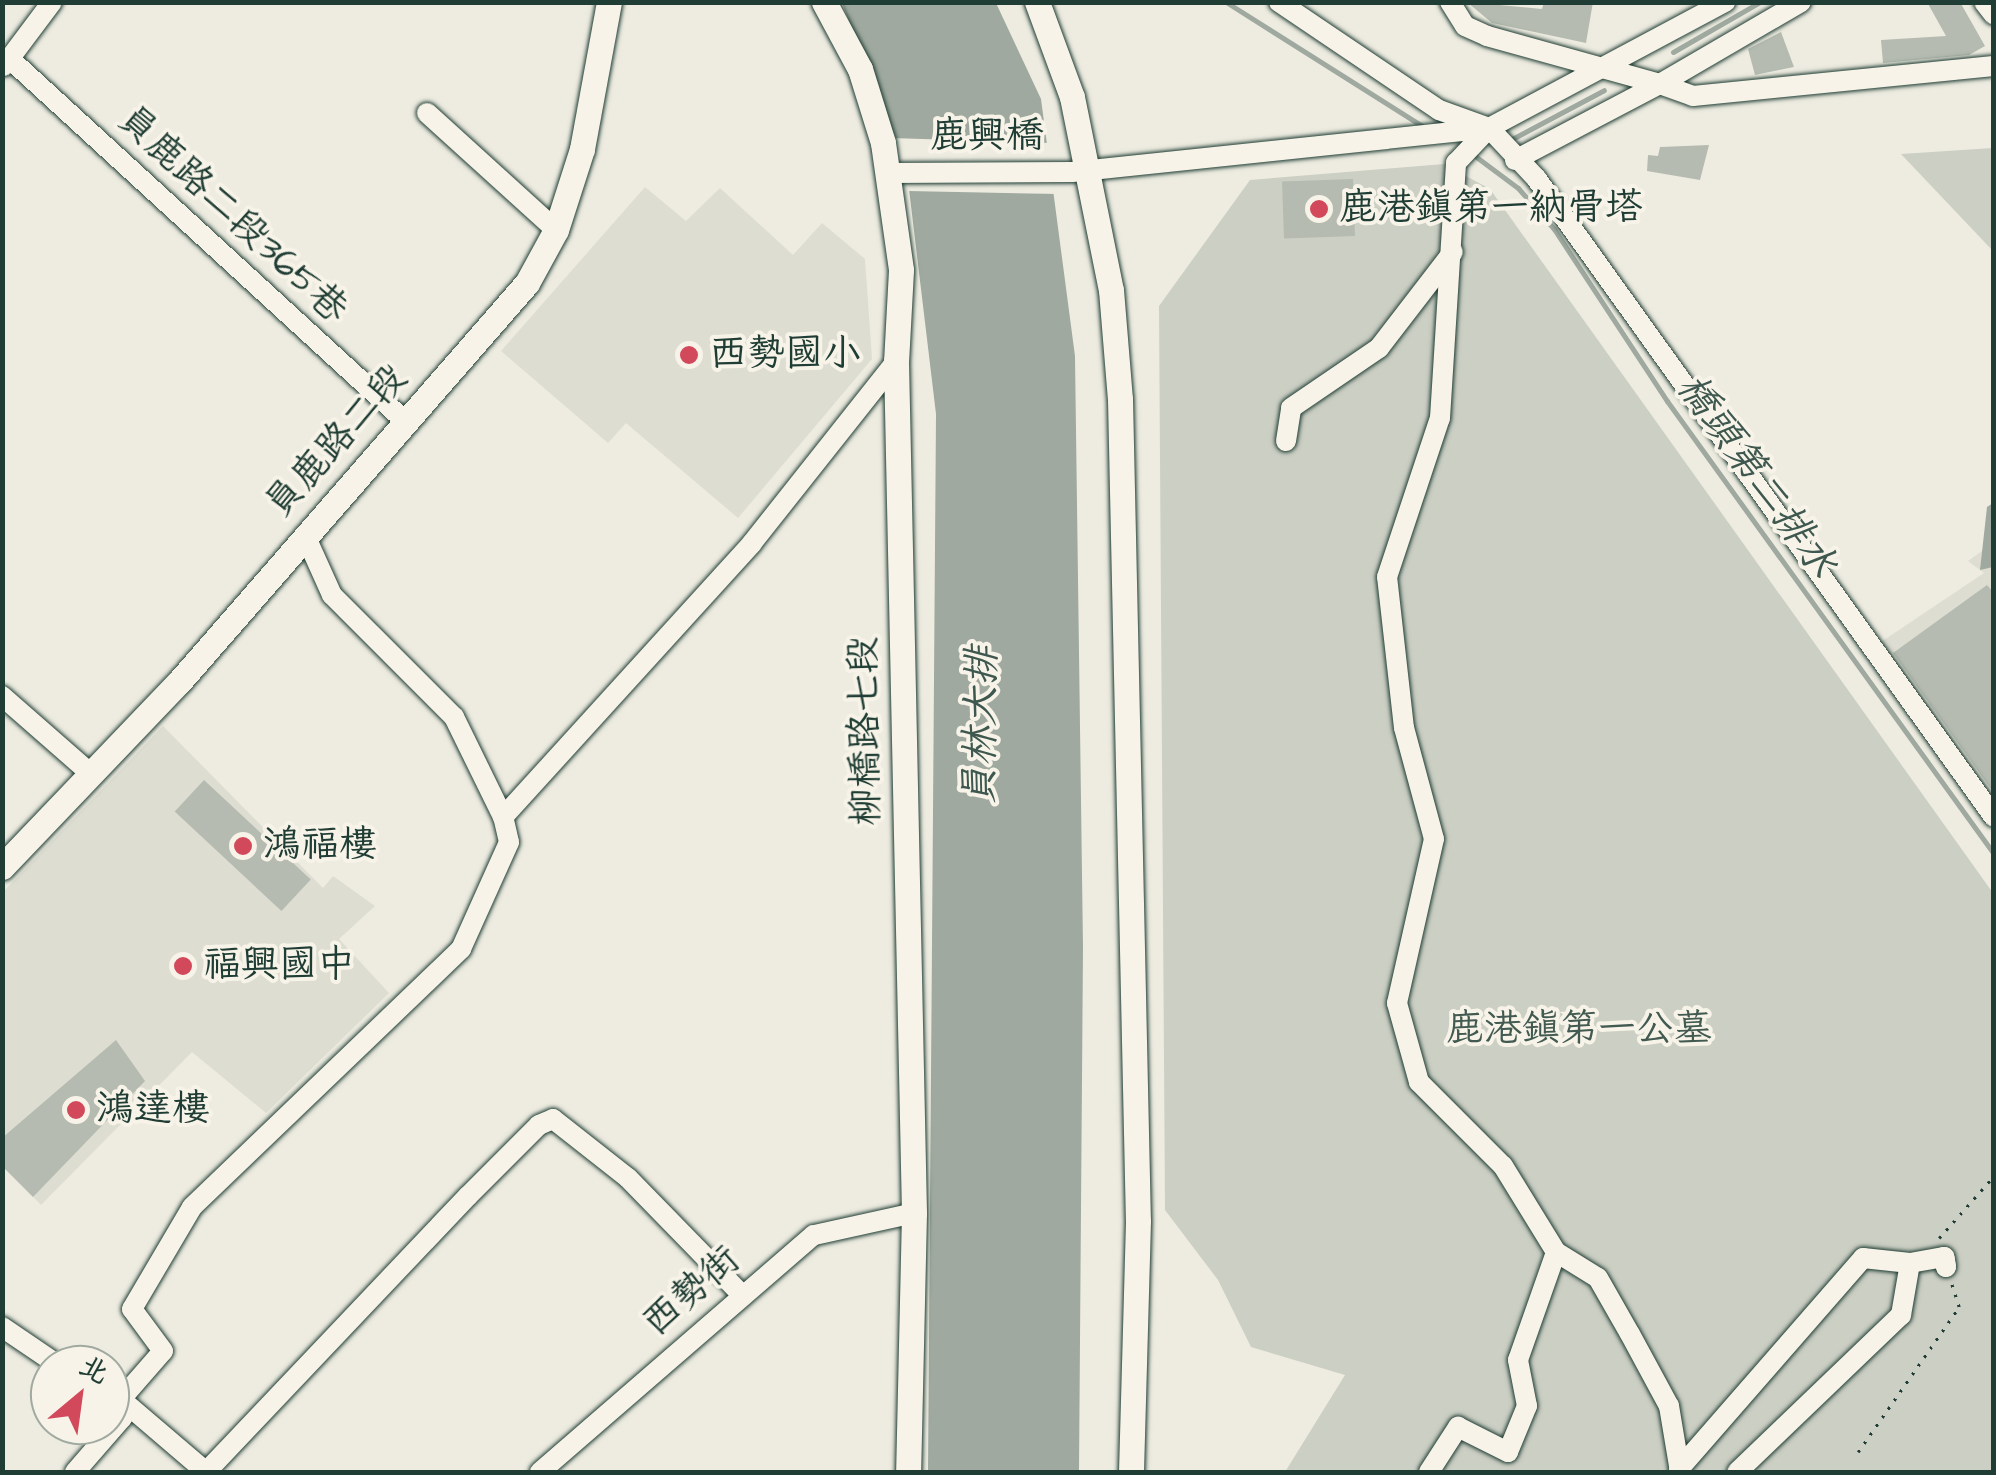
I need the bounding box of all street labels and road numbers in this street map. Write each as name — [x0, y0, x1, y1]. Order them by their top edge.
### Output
street label: 員鹿路二段365巷 — [107, 97, 357, 333]
street label: 鹿興橋 — [930, 114, 1044, 160]
street label: 員鹿路二段 — [256, 356, 418, 528]
street label: 柳橋路七段 — [842, 636, 890, 826]
street label: 西勢街 — [634, 1237, 750, 1347]

